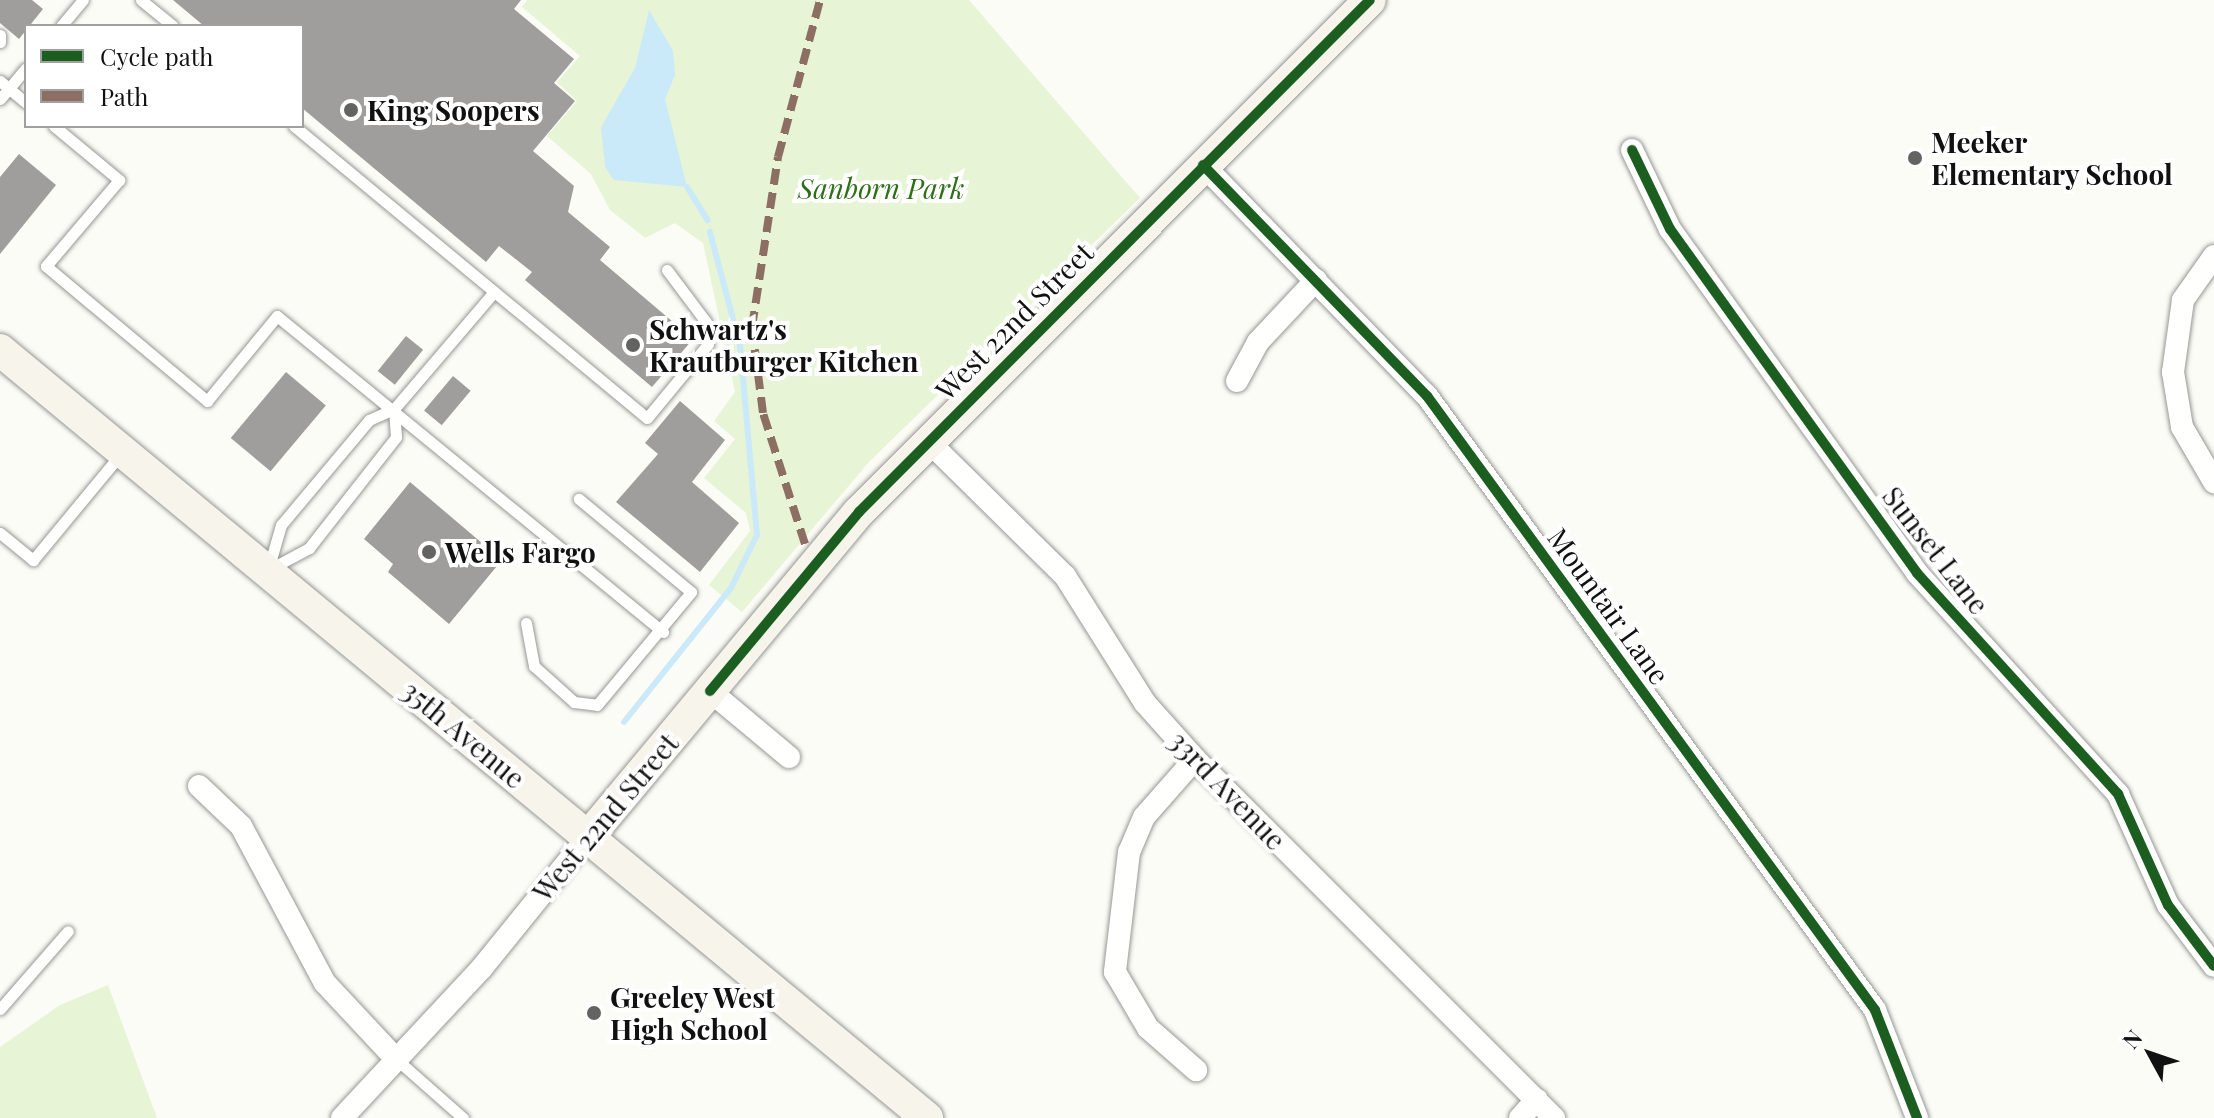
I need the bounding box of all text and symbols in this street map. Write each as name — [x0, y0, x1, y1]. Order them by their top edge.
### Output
legend — [24, 24, 304, 128]
text: Cycle path — [100, 40, 213, 72]
text: Path — [100, 80, 148, 112]
place label: King Soopers — [367, 93, 540, 127]
marker: King Soopers — [342, 101, 360, 119]
place label: Meeker Elementary School — [1931, 125, 2173, 191]
marker: Meeker Elementary School — [1906, 149, 1924, 167]
park label: Sanborn Park — [798, 171, 964, 205]
street label: West 22nd Street — [928, 235, 1100, 407]
place label: Schwartz's Krautburger Kitchen — [649, 312, 919, 378]
marker: Schwartz's Krautburger Kitchen — [624, 336, 642, 354]
street label: Sunset Lane — [1876, 479, 1996, 621]
street label: Mountair Lane — [1541, 521, 1677, 691]
place label: Wells Fargo — [445, 535, 596, 569]
marker: Wells Fargo — [420, 543, 438, 561]
street label: 35th Avenue — [396, 673, 532, 795]
street label: 33rd Avenue — [1163, 723, 1293, 857]
street label: West 22nd Street — [525, 726, 685, 908]
place label: Greeley West High School — [610, 980, 777, 1046]
marker: Greeley West High School — [585, 1004, 603, 1022]
north arrow — [2110, 1014, 2190, 1094]
text: N — [2115, 1023, 2148, 1054]

